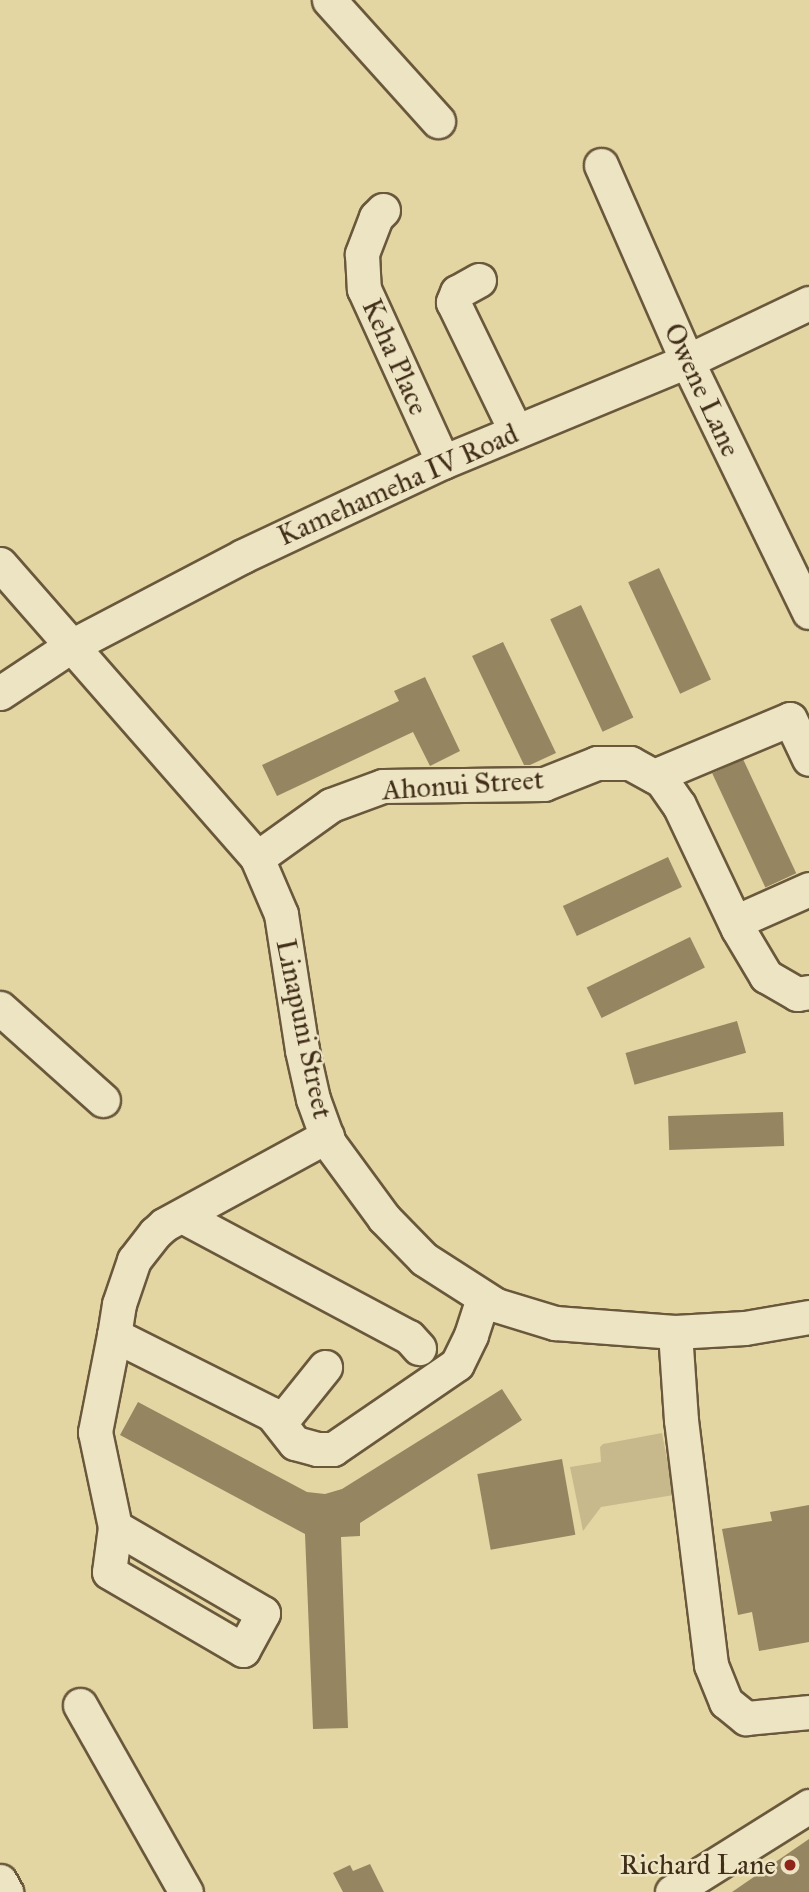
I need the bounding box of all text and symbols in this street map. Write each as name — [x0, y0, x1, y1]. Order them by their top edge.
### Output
street label: Keha Place — [355, 294, 435, 420]
street label: Owene Lane — [657, 318, 747, 462]
street label: Kamehameha IV Road — [273, 417, 523, 553]
street label: Ahonui Street — [381, 763, 545, 807]
street label: Linapuni Street — [269, 936, 339, 1122]
place label: Richard Lane — [620, 1848, 776, 1882]
marker: Richard Lane — [782, 1857, 798, 1873]

